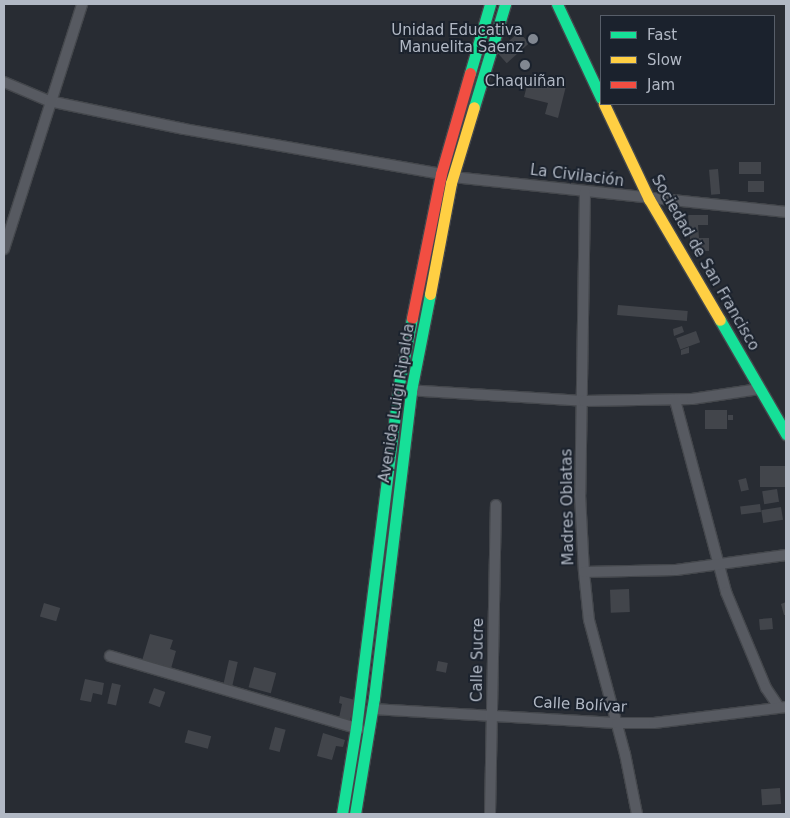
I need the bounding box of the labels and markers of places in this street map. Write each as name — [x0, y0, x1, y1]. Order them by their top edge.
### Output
place label: Unidad Educativa Manuelita Saenz — [391, 21, 523, 56]
marker: Unidad Educativa Manuelita Saenz — [527, 33, 539, 45]
marker: Chaquiñan — [519, 59, 531, 71]
place label: Chaquiñan — [485, 73, 565, 91]

